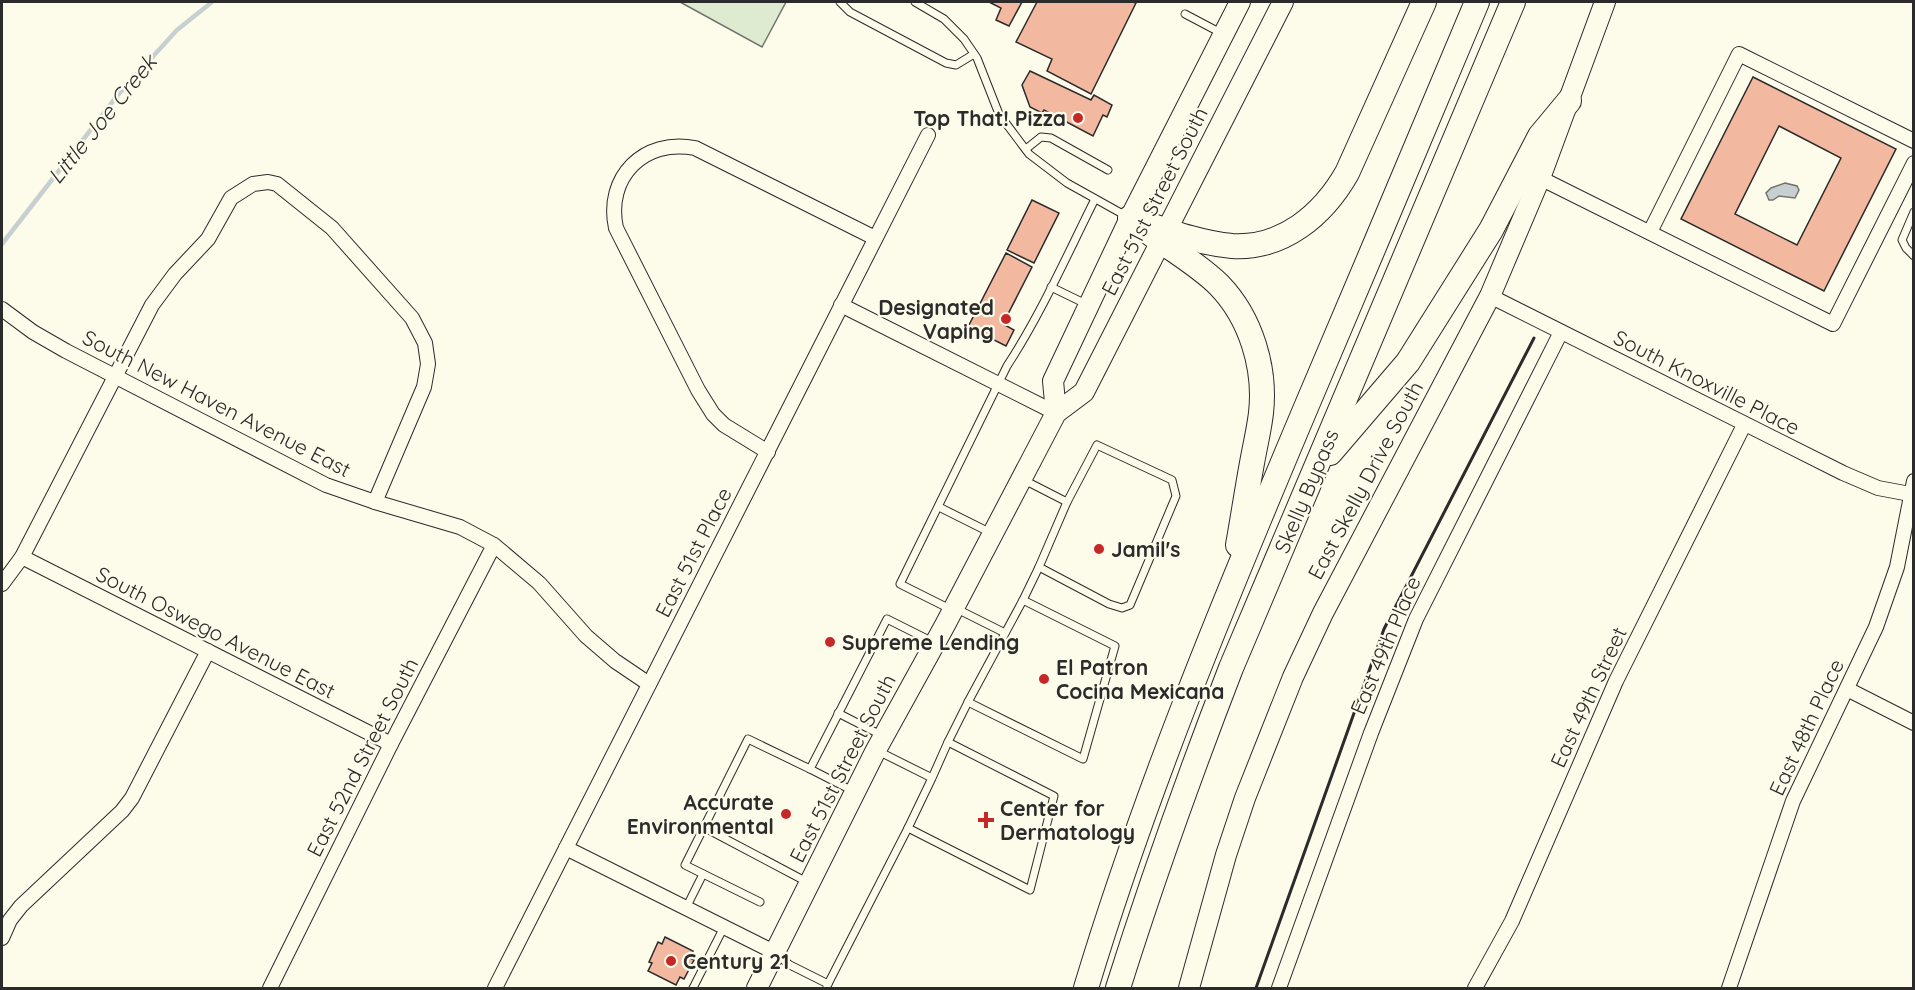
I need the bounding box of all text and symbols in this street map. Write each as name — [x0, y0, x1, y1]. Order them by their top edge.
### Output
water label: Little Joe Creek — [41, 47, 164, 189]
street label: East 51st Street South — [1095, 102, 1213, 300]
place label: Top That! Pizza — [913, 105, 1066, 131]
marker: Top That! Pizza — [1071, 111, 1085, 125]
place label: Designated Vaping — [878, 294, 994, 344]
marker: Designated Vaping — [999, 312, 1013, 326]
street label: South New Haven Avenue East — [79, 324, 355, 482]
street label: South Knoxville Place — [1610, 324, 1804, 440]
street label: East Skelly Drive South — [1302, 377, 1428, 583]
street label: Skelly Bypass — [1268, 425, 1344, 557]
street label: East 51st Place — [649, 483, 737, 621]
place label: Jamil's — [1111, 536, 1180, 562]
marker: Jamil's — [1092, 542, 1106, 556]
street label: South Oswego Avenue East — [92, 560, 340, 704]
street label: East 49th Place — [1344, 572, 1426, 718]
street label: East 49th Street — [1544, 623, 1632, 771]
place label: Supreme Lending — [842, 629, 1020, 655]
marker: Supreme Lending — [823, 635, 837, 649]
street label: East 52nd Street South — [301, 653, 423, 861]
place label: El Patron Cocina Mexicana — [1056, 654, 1224, 704]
street label: East 48th Place — [1763, 655, 1849, 799]
street label: East 51st Street South — [783, 669, 901, 867]
marker: El Patron Cocina Mexicana — [1037, 672, 1051, 686]
place label: Accurate Environmental — [627, 789, 774, 839]
place label: Center for Dermatology — [1000, 795, 1135, 845]
marker: Accurate Environmental — [779, 807, 793, 821]
marker: Center for Dermatology — [977, 811, 995, 829]
place label: Century 21 — [683, 948, 789, 974]
marker: Century 21 — [664, 954, 678, 968]

